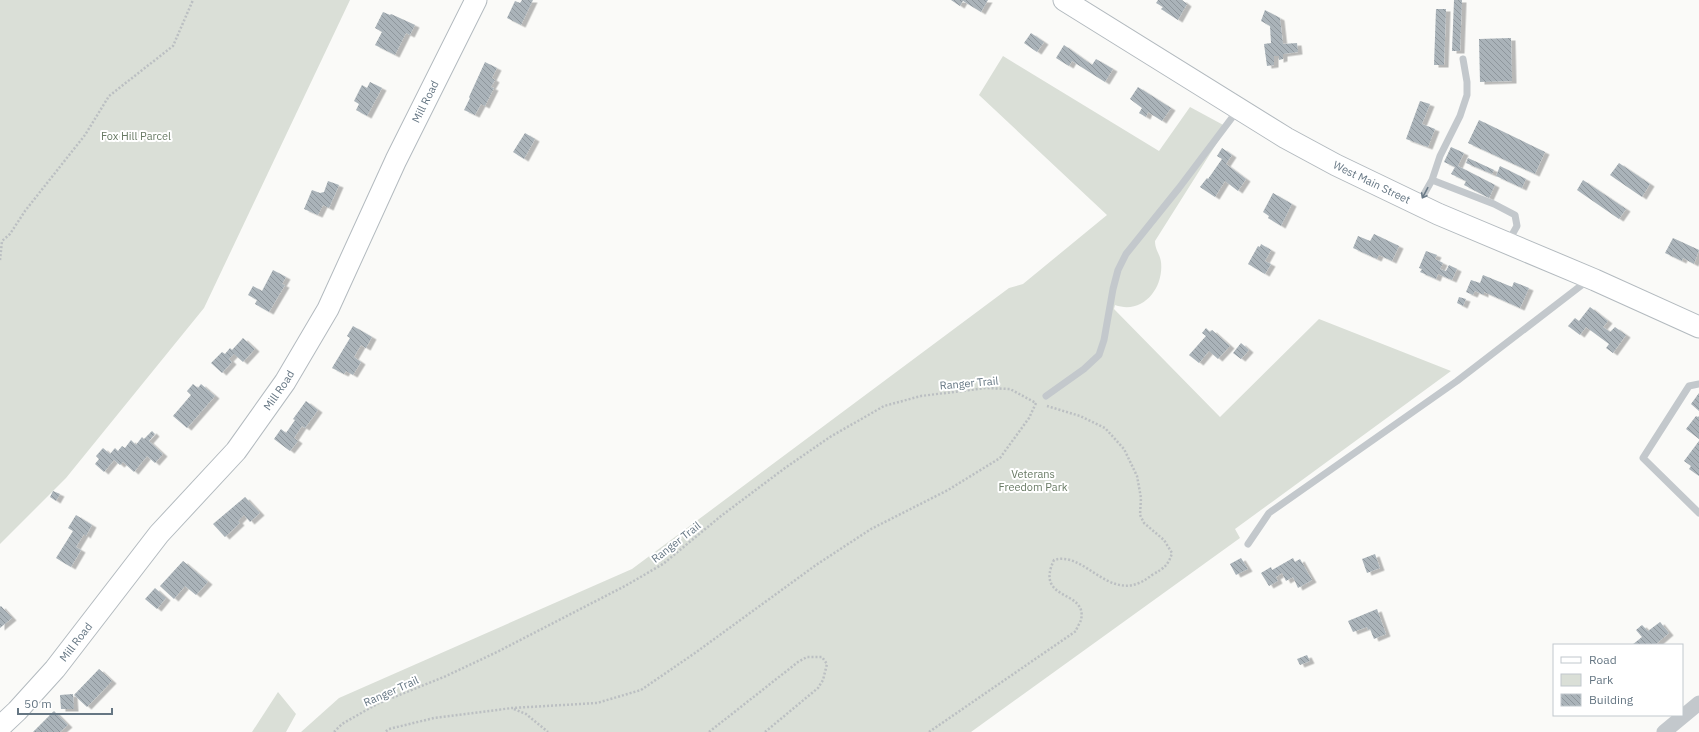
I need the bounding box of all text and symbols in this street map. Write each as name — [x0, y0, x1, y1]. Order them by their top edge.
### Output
street label: Mill Road — [409, 78, 442, 125]
park label: Fox Hill Parcel — [101, 129, 171, 143]
street label: West Main Street — [1331, 158, 1413, 207]
one-way arrow — [1421, 187, 1428, 199]
street label: Mill Road — [260, 368, 297, 413]
street label: Ranger Trail — [939, 373, 999, 393]
park label: Veterans Freedom Park — [999, 467, 1068, 494]
street label: Ranger Trail — [648, 518, 704, 566]
street label: Mill Road — [56, 620, 95, 664]
legend — [1553, 644, 1683, 716]
text: Road — [1589, 652, 1617, 667]
text: Park — [1589, 672, 1614, 687]
street label: Ranger Trail — [361, 673, 421, 709]
scale bar — [18, 690, 112, 716]
text: Building — [1589, 692, 1634, 707]
text: 50 m — [24, 696, 52, 711]

